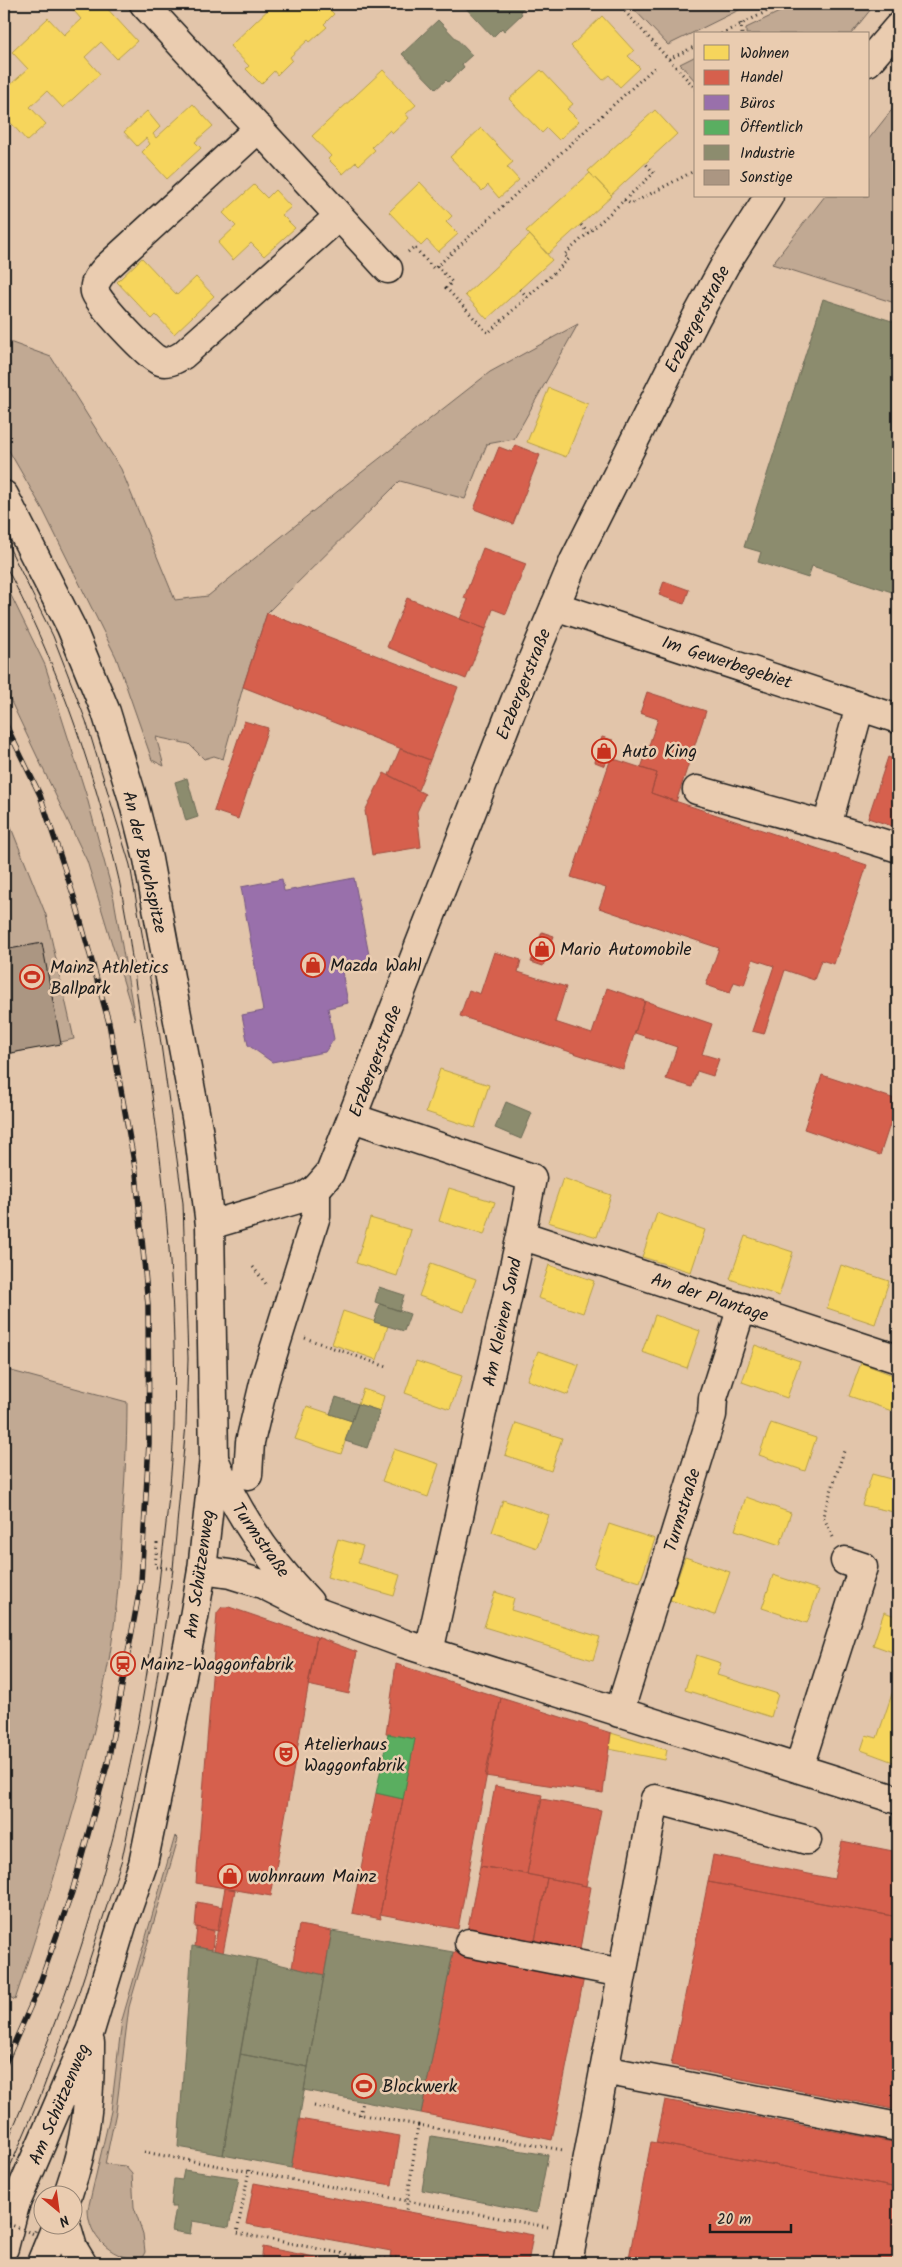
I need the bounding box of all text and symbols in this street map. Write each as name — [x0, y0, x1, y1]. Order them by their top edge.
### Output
legend — [694, 32, 870, 198]
text: Wohnen — [740, 42, 789, 66]
text: Handel — [740, 66, 783, 90]
text: Büros — [740, 92, 776, 116]
text: Öffentlich — [740, 116, 803, 140]
text: Industrie — [740, 142, 795, 166]
text: Sonstige — [740, 166, 793, 190]
street label: Erzbergerstraße — [658, 261, 739, 379]
street label: Erzbergerstraße — [489, 624, 560, 745]
street label: Im Gewerbegebiet — [658, 629, 796, 698]
shop icon: Auto King — [591, 738, 617, 764]
place label: Auto King — [622, 738, 697, 767]
street label: An der Bruchspitze — [113, 788, 174, 936]
shop icon: Mario Automobile — [529, 936, 555, 962]
place label: Mario Automobile — [560, 936, 692, 965]
shop icon: Mazda Wahl — [300, 952, 326, 978]
place label: Mazda Wahl — [330, 952, 422, 981]
place label: Mainz Athletics Ballpark — [50, 954, 169, 1004]
sports icon: Mainz Athletics Ballpark — [19, 964, 45, 990]
street label: Erzbergerstraße — [342, 1001, 411, 1122]
street label: Am Kleinen Sand — [476, 1254, 531, 1389]
street label: An der Plantage — [647, 1266, 772, 1331]
street label: Turmstraße — [657, 1465, 710, 1556]
street label: Turmstraße — [223, 1497, 296, 1585]
street label: Am Schützenweg — [177, 1508, 224, 1640]
station icon: Mainz-Waggonfabrik — [110, 1651, 136, 1677]
place label: Mainz-Waggonfabrik — [140, 1651, 294, 1680]
place label: Atelierhaus Waggonfabrik — [304, 1731, 405, 1781]
theatre icon: Atelierhaus Waggonfabrik — [273, 1741, 299, 1767]
shop icon: wohnraum Mainz — [217, 1863, 243, 1889]
place label: wohnraum Mainz — [248, 1863, 377, 1892]
street label: Am Schützenweg — [22, 2039, 99, 2170]
sports icon: Blockwerk — [351, 2073, 377, 2099]
place label: Blockwerk — [382, 2073, 458, 2102]
north arrow — [32, 2184, 82, 2234]
scale bar — [710, 2202, 791, 2234]
text: 20 m — [717, 2208, 751, 2232]
text: N — [54, 2209, 73, 2232]

